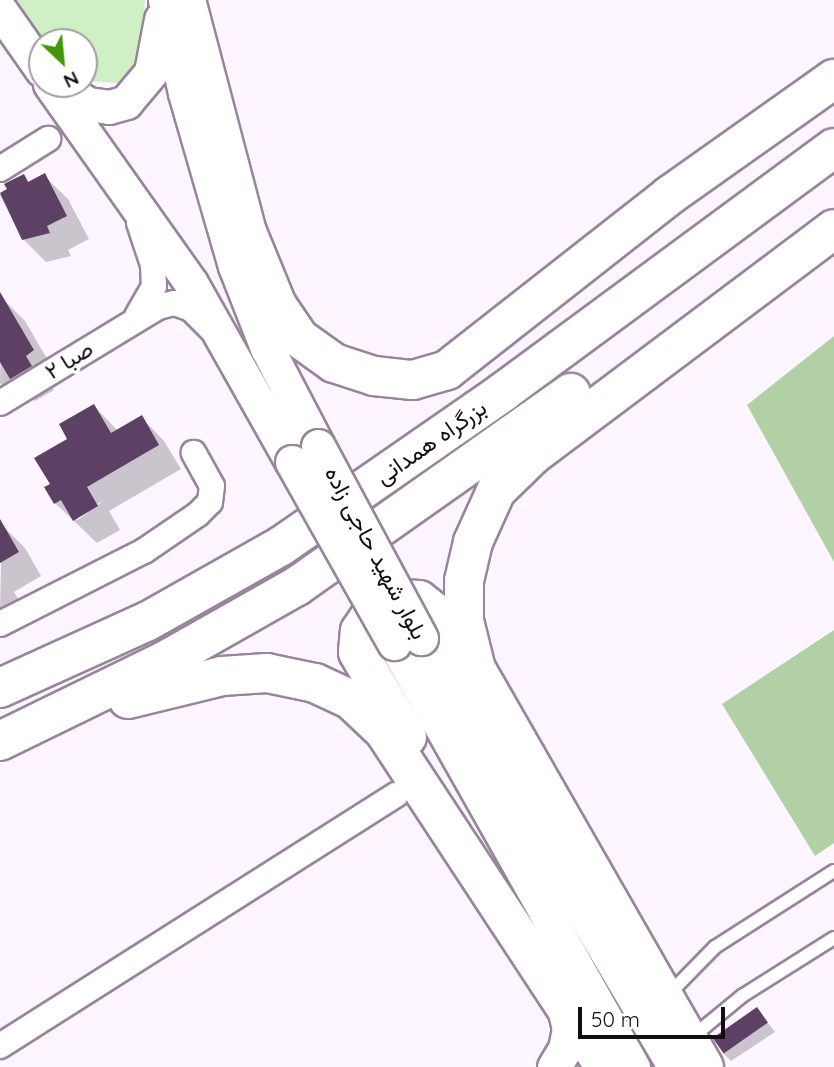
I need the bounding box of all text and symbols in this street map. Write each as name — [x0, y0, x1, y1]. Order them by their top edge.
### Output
north arrow — [28, 28, 98, 98]
text: N — [60, 66, 83, 94]
street label: صبا ۲ — [40, 335, 98, 385]
street label: بزرگراه همدانی — [370, 394, 492, 490]
street label: بلوار شهید حاجی زاده — [319, 462, 433, 644]
scale bar — [582, 993, 729, 1038]
text: 50 m — [591, 1006, 640, 1032]

